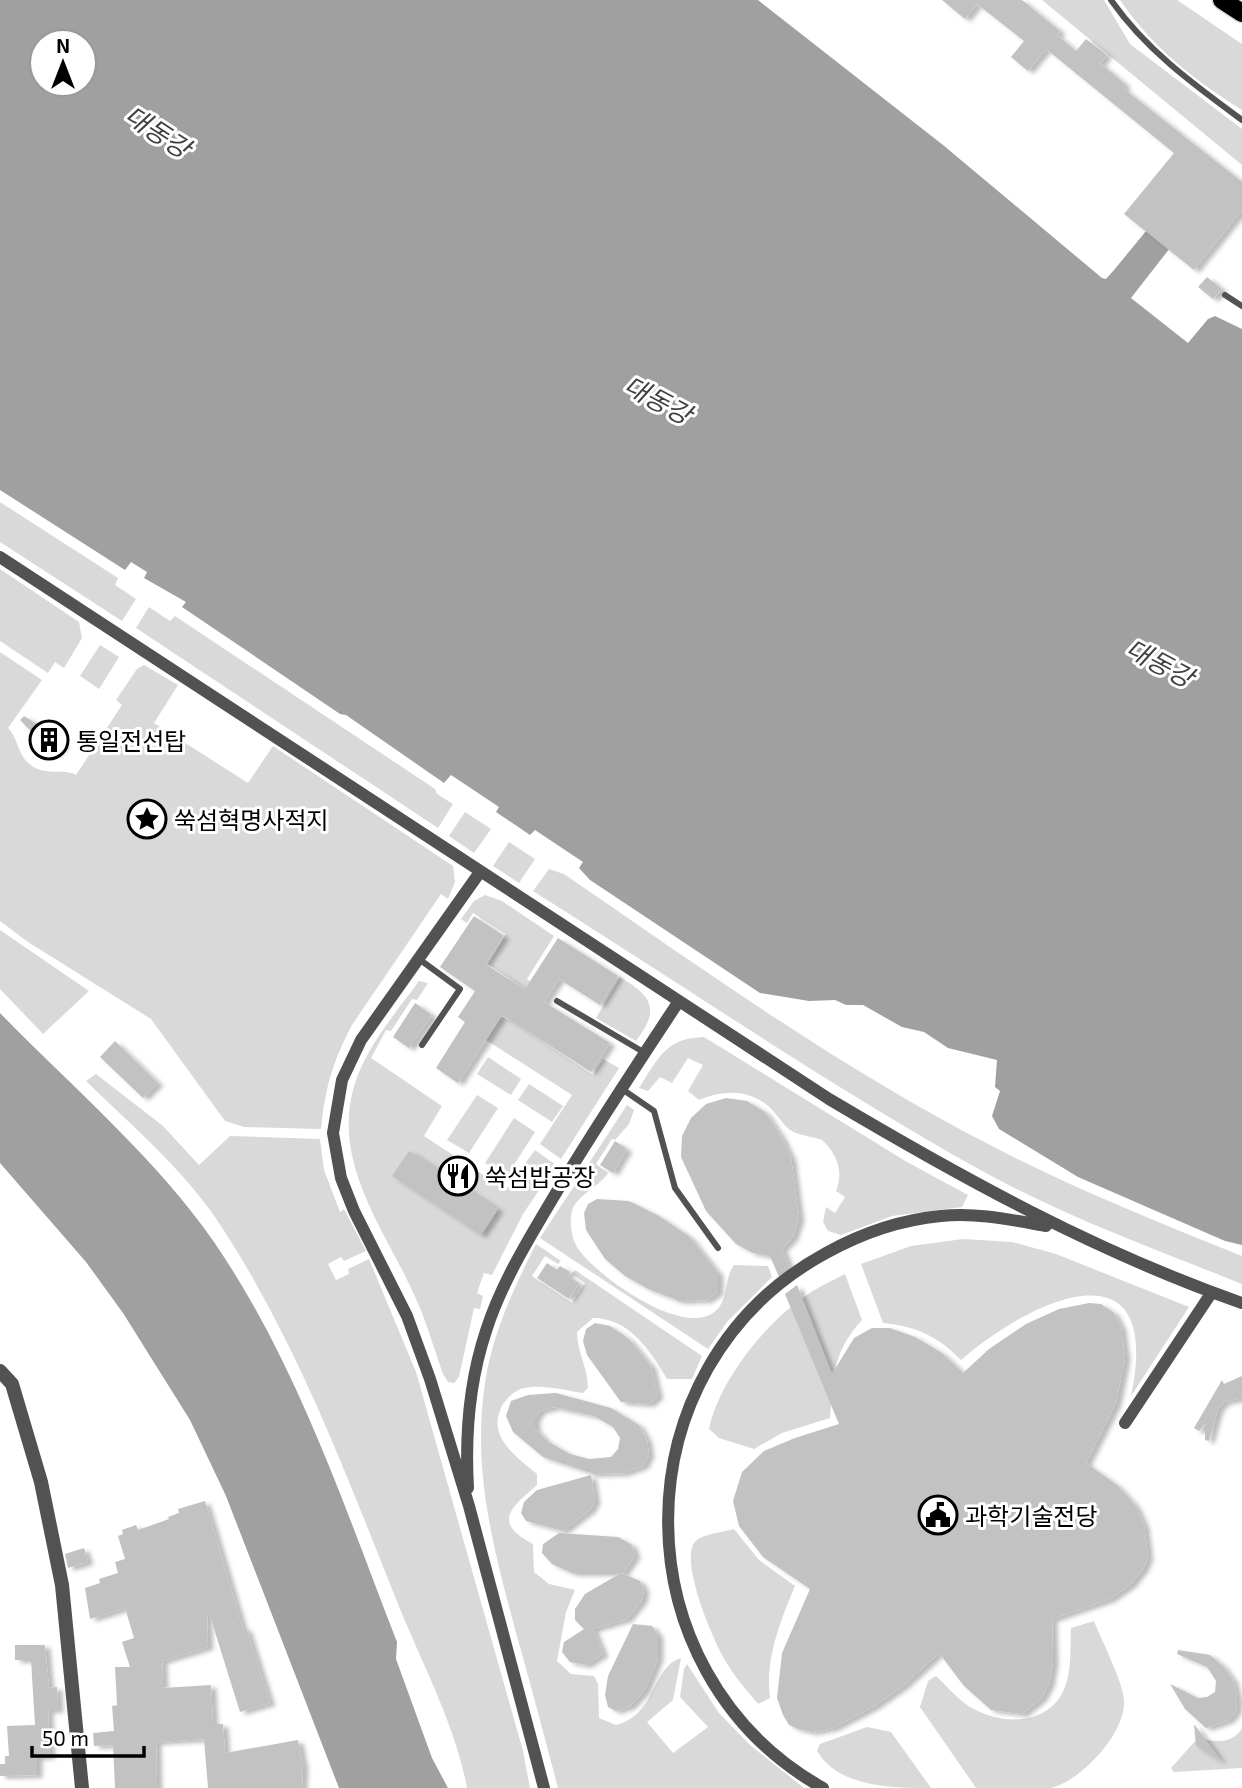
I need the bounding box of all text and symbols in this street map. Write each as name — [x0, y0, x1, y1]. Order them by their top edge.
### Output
north arrow — [28, 28, 98, 98]
text: N — [56, 34, 70, 57]
water label: 대동강 — [119, 98, 199, 165]
water label: 대동강 — [619, 368, 700, 431]
water label: 대동강 — [1121, 631, 1202, 694]
building icon: 통일전선탑 — [28, 719, 70, 761]
place label: 통일전선탑 — [76, 726, 186, 755]
place icon: 쑥섬혁명사적지 — [126, 798, 168, 840]
place label: 쑥섬혁명사적지 — [174, 805, 329, 834]
restaurant icon: 쑥섬밥공장 — [437, 1155, 479, 1197]
place label: 쑥섬밥공장 — [485, 1162, 595, 1191]
public building icon: 과학기술전당 — [917, 1494, 959, 1536]
place label: 과학기술전당 — [965, 1501, 1097, 1530]
scale bar — [32, 1714, 144, 1758]
text: 50 m — [42, 1725, 89, 1750]

